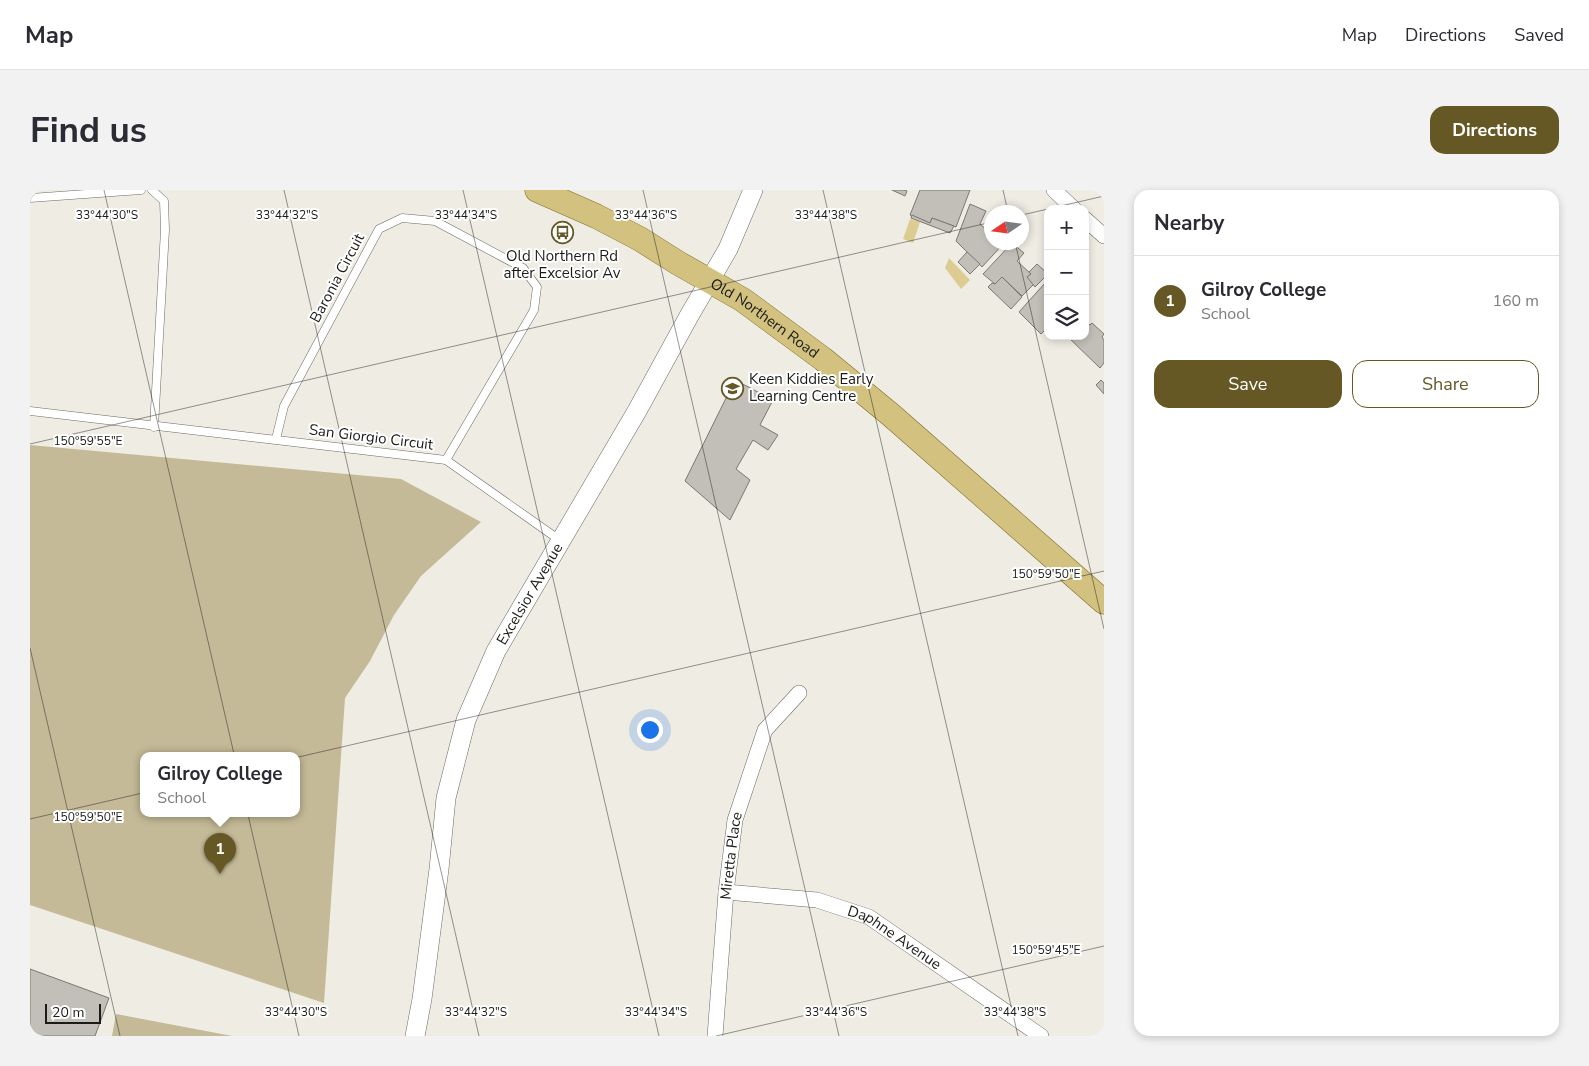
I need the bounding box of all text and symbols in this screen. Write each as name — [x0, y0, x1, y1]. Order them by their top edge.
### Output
text: Map — [25, 19, 73, 51]
text: Map — [1342, 23, 1377, 47]
text: Directions — [1405, 23, 1486, 47]
text: Saved — [1514, 23, 1564, 47]
button: Directions — [1430, 106, 1559, 154]
text: Find us — [30, 107, 147, 154]
north arrow — [984, 205, 1029, 250]
map controls — [1044, 205, 1089, 340]
button: + — [1044, 205, 1089, 250]
text: 33°44'30"S — [76, 207, 138, 223]
text: 33°44'32"S — [256, 207, 318, 223]
text: 33°44'34"S — [435, 207, 497, 223]
text: 33°44'36"S — [615, 207, 677, 223]
text: 33°44'38"S — [795, 207, 857, 223]
text: Nearby — [1154, 209, 1224, 237]
bus stop icon: Old Northern Rd after Excelsior Av — [550, 221, 574, 245]
street label: Baronia Circuit — [305, 229, 369, 326]
place label: Old Northern Rd after Excelsior Av — [503, 246, 621, 283]
button: − — [1044, 250, 1089, 295]
street label: Old Northern Road — [707, 274, 823, 363]
text: Gilroy College — [1201, 277, 1326, 303]
text: 1 — [1165, 290, 1175, 312]
text: 160 m — [1492, 290, 1539, 312]
button: layers — [1044, 295, 1089, 340]
text: School — [1201, 303, 1250, 325]
button: Save — [1154, 360, 1342, 408]
button: Share — [1352, 360, 1539, 408]
place label: Keen Kiddies Early Learning Centre — [749, 369, 874, 406]
school or university icon: Keen Kiddies Early Learning Centre — [721, 376, 745, 400]
street label: San Giorgio Circuit — [308, 419, 435, 455]
text: 150°59'55"E — [53, 433, 123, 449]
street label: Excelsior Avenue — [492, 539, 567, 649]
text: 150°59'50"E — [1011, 566, 1081, 582]
your location — [637, 717, 663, 743]
popup — [140, 752, 300, 817]
text: Gilroy College — [157, 761, 283, 787]
text: School — [157, 787, 206, 809]
text: 150°59'50"E — [53, 809, 123, 825]
street label: Miretta Place — [715, 809, 747, 900]
pin: 1 — [204, 833, 236, 874]
street label: Daphne Avenue — [845, 901, 945, 974]
text: 150°59'45"E — [1011, 942, 1081, 958]
scale bar — [45, 1001, 101, 1024]
text: 20 m — [52, 1003, 84, 1022]
text: 33°44'30"S — [265, 1004, 327, 1020]
text: 33°44'32"S — [445, 1004, 507, 1020]
text: 33°44'34"S — [625, 1004, 687, 1020]
text: 33°44'36"S — [805, 1004, 867, 1020]
text: 33°44'38"S — [984, 1004, 1046, 1020]

